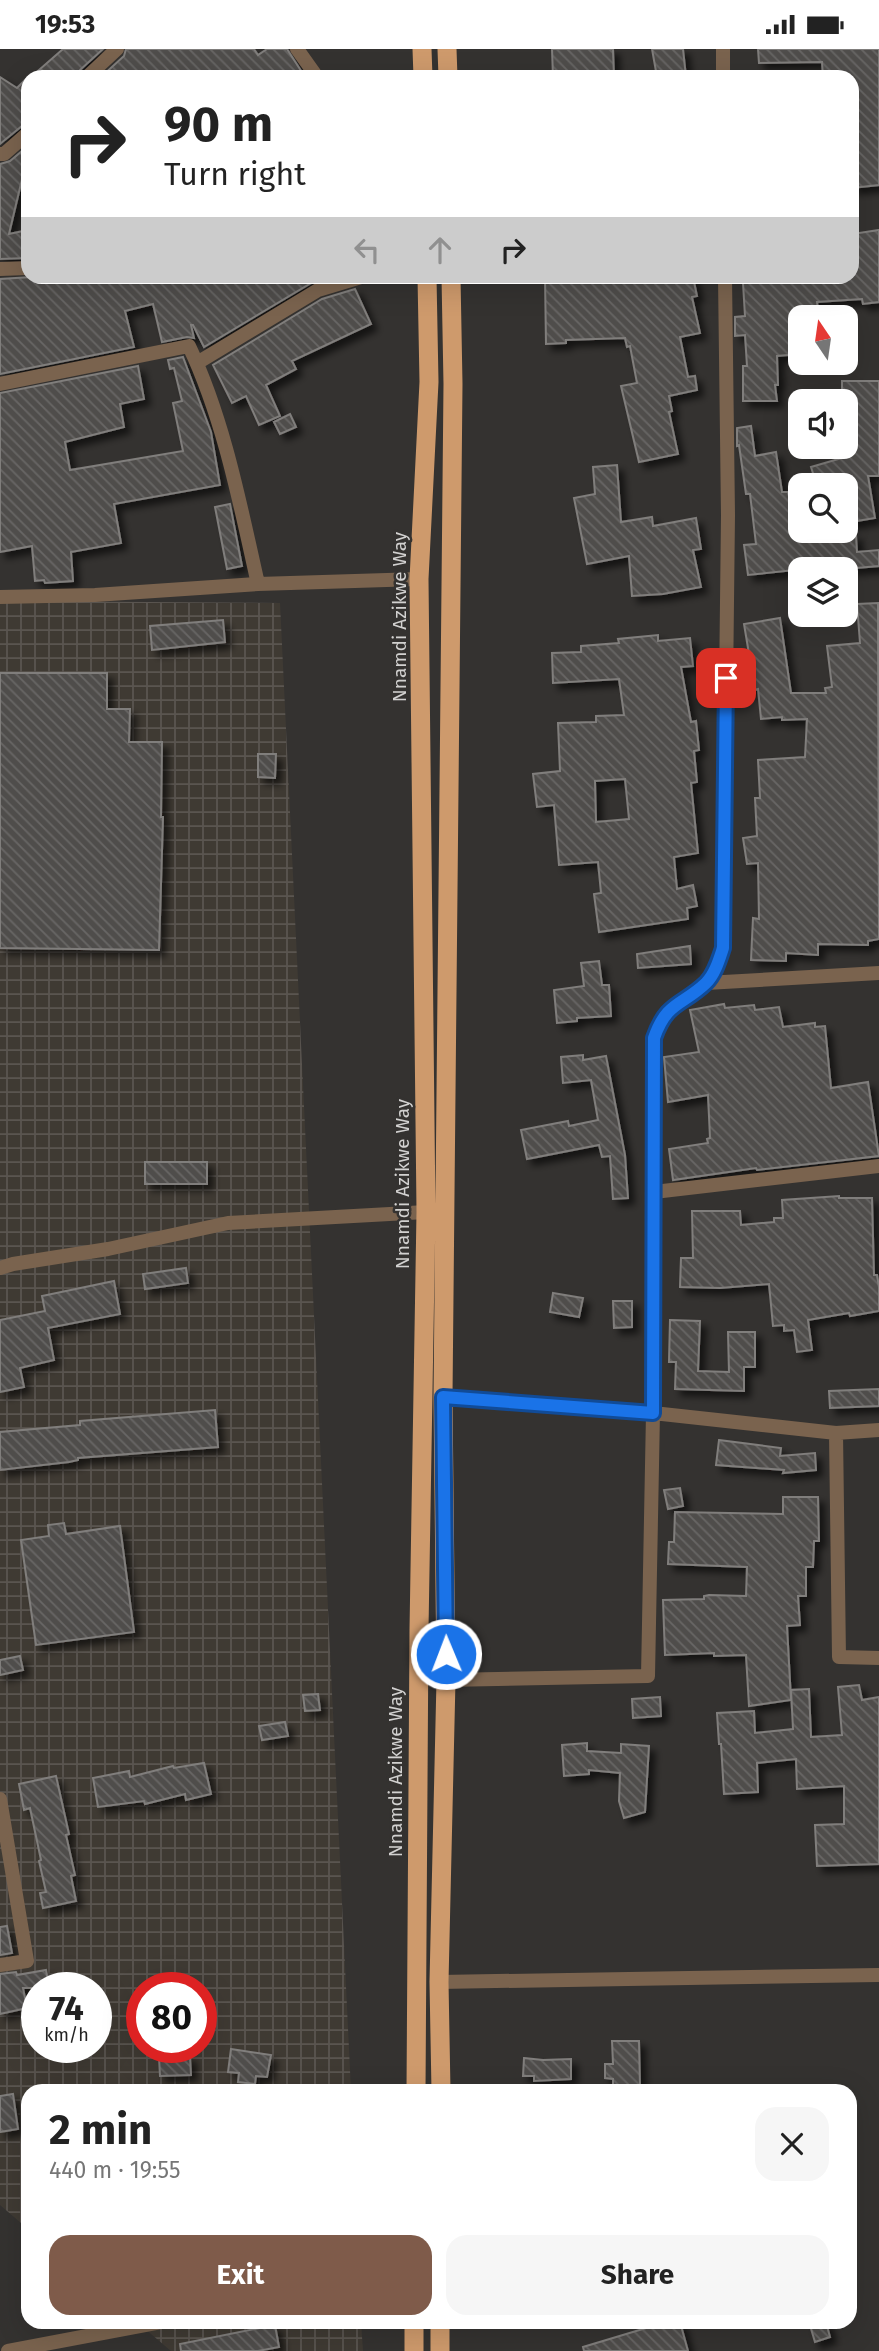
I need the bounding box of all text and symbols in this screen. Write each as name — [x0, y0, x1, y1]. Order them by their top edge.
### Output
text: 19:53 — [35, 9, 95, 40]
text: 90 m — [164, 95, 273, 154]
icon: right — [49, 98, 140, 189]
text: Turn right — [164, 155, 306, 193]
icon: left — [348, 231, 386, 269]
icon: ahead — [421, 231, 459, 269]
icon: right — [494, 231, 532, 269]
north arrow — [788, 305, 858, 375]
map controls — [788, 305, 858, 627]
button: sound — [788, 389, 858, 459]
button: search — [788, 473, 858, 543]
street label: Nnamdi Azikwe Way — [388, 531, 411, 702]
button: layers — [788, 557, 858, 627]
pin — [696, 648, 756, 708]
icon: arrive — [707, 659, 745, 697]
street label: Nnamdi Azikwe Way — [391, 1098, 414, 1269]
position arrow — [409, 1617, 483, 1691]
street label: Nnamdi Azikwe Way — [384, 1686, 407, 1857]
speed limit sign: 80 — [126, 1972, 217, 2063]
text: 74 — [49, 1987, 84, 2029]
text: km/h — [44, 2024, 89, 2046]
text: 2 min — [49, 2105, 152, 2155]
button: close — [755, 2107, 829, 2181]
text: 440 m · 19:55 — [49, 2156, 180, 2184]
button: Exit — [49, 2235, 432, 2315]
button: Share — [446, 2235, 829, 2315]

